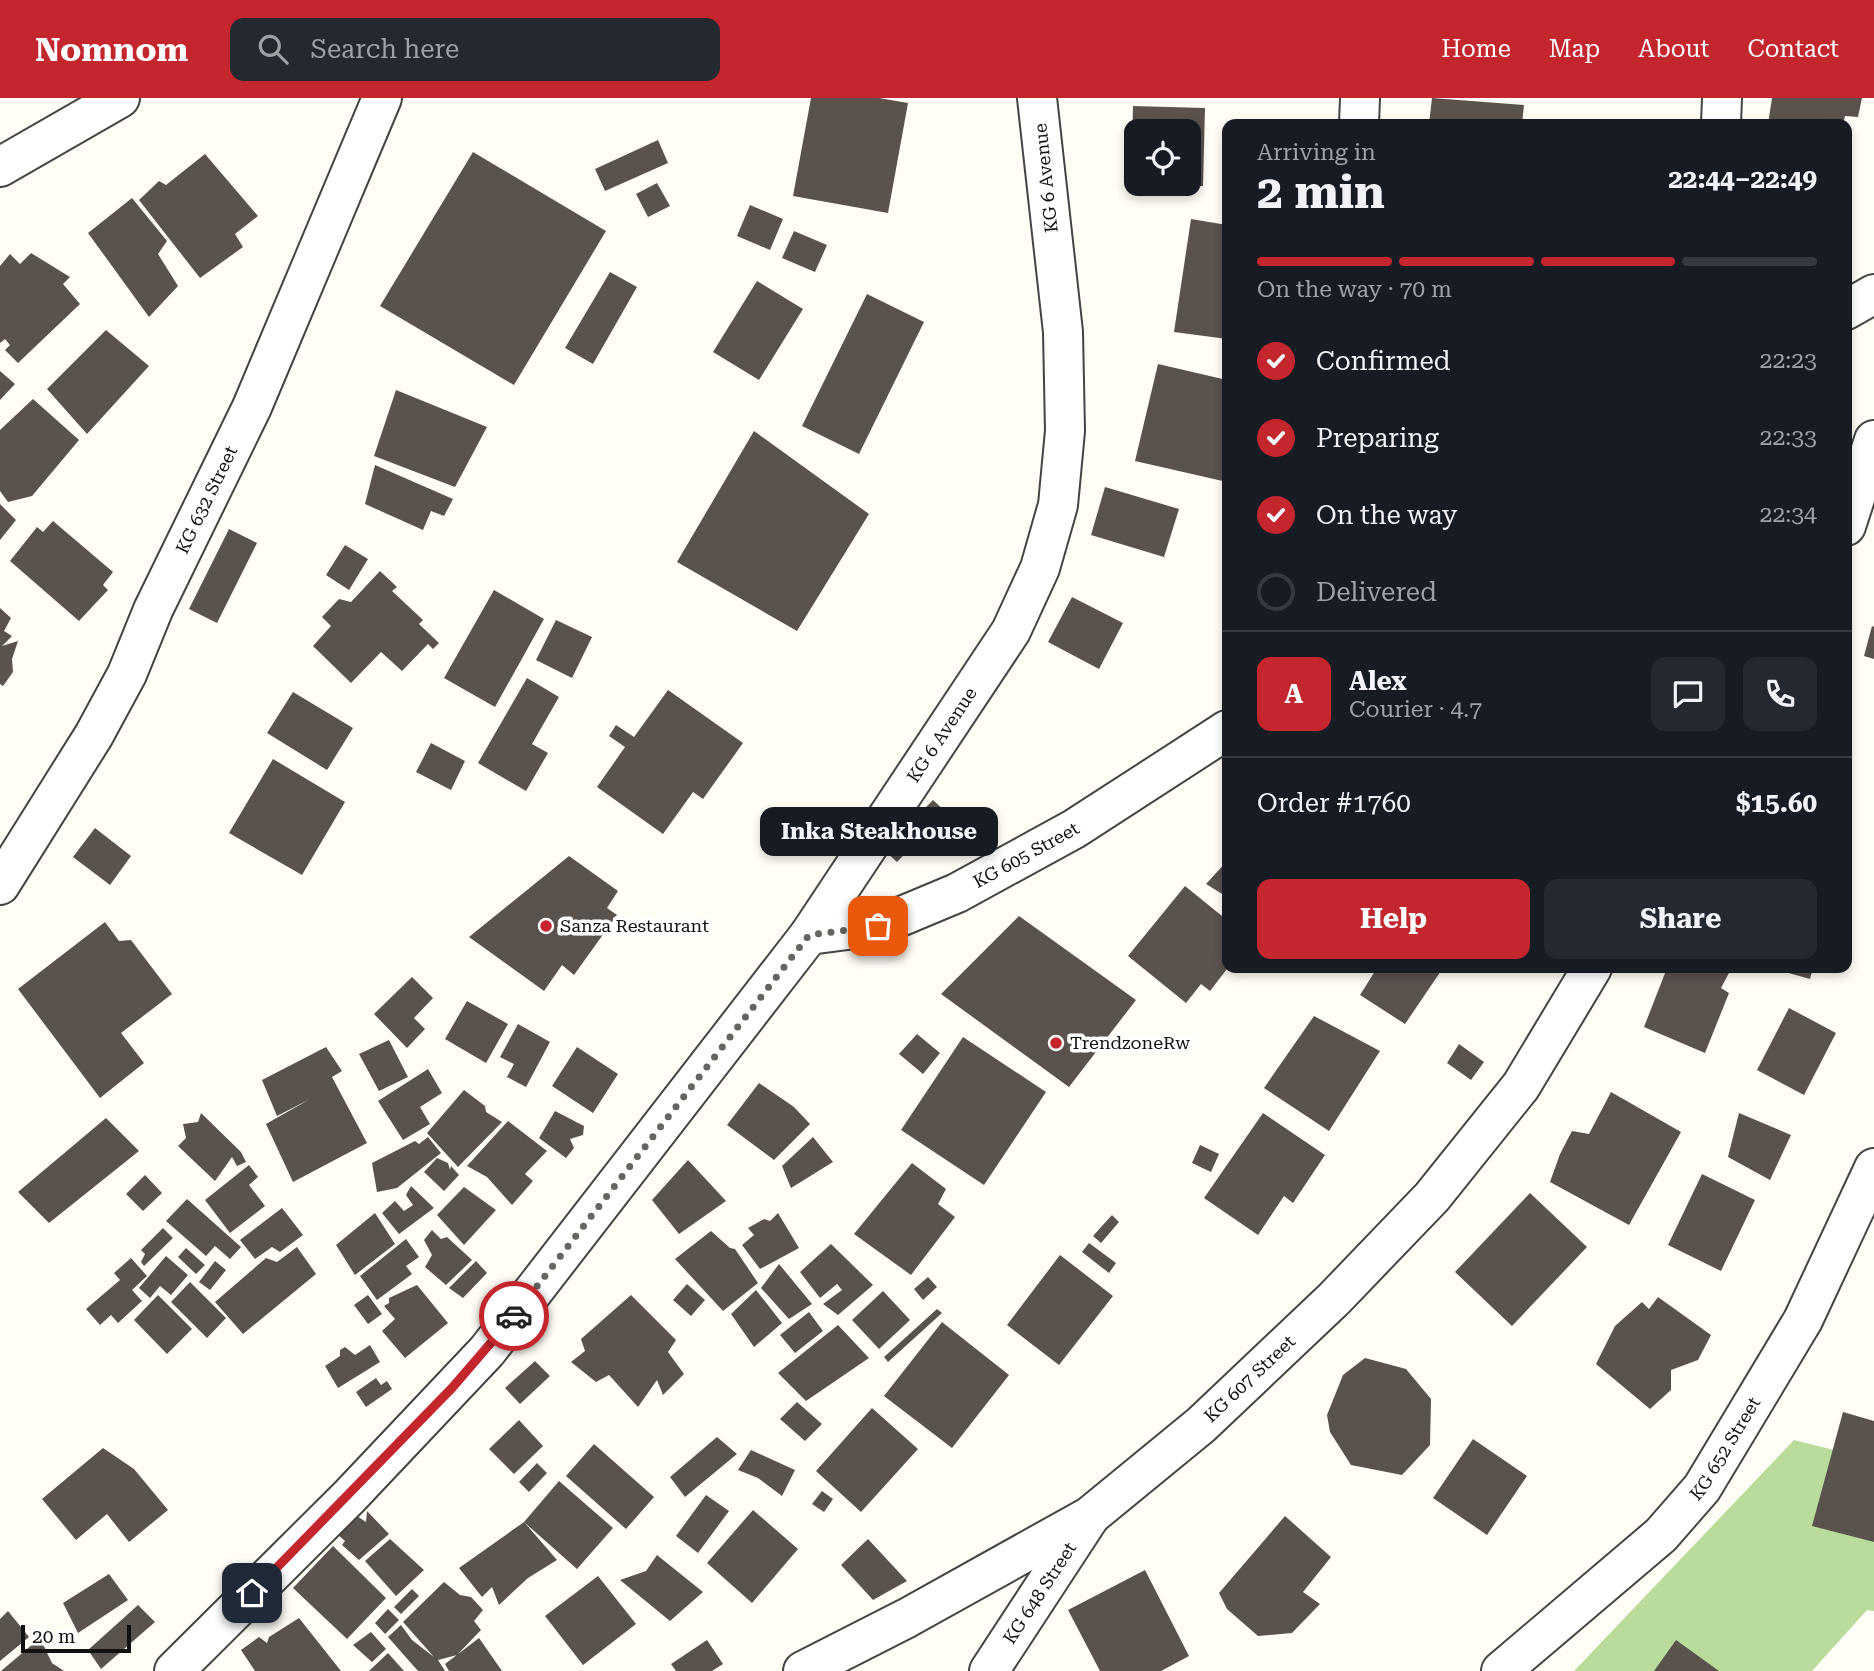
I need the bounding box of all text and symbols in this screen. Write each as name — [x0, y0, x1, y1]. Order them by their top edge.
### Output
search box — [230, 18, 720, 81]
text: Nomnom — [35, 30, 188, 69]
icon: search — [254, 30, 292, 68]
text: Search here — [310, 34, 459, 64]
text: Home — [1441, 35, 1511, 63]
text: Map — [1549, 35, 1600, 63]
text: About — [1638, 35, 1709, 63]
text: Contact — [1747, 35, 1839, 63]
map controls — [1124, 119, 1201, 196]
button: locate — [1124, 119, 1201, 196]
street label: KG 6 Avenue — [1029, 122, 1062, 234]
text: Arriving in — [1257, 139, 1376, 166]
text: 22:44–22:49 — [1668, 164, 1817, 194]
text: 2 min — [1257, 165, 1385, 219]
text: On the way · 70 m — [1257, 276, 1452, 303]
icon: check — [1257, 342, 1295, 380]
text: Confirmed — [1316, 346, 1451, 376]
text: 22:23 — [1760, 347, 1817, 374]
icon: check — [1257, 419, 1295, 457]
text: Preparing — [1316, 423, 1439, 453]
text: 22:33 — [1760, 424, 1817, 451]
street label: KG 632 Street — [171, 442, 242, 557]
icon: check — [1257, 496, 1295, 534]
text: On the way — [1316, 500, 1457, 530]
text: 22:34 — [1760, 501, 1817, 528]
text: Delivered — [1316, 577, 1437, 607]
button: chat — [1651, 657, 1725, 731]
button: phone — [1743, 657, 1817, 731]
text: Alex — [1349, 666, 1407, 696]
text: A — [1285, 679, 1303, 709]
street label: KG 6 Avenue — [902, 683, 981, 786]
text: Courier · 4.7 — [1349, 696, 1482, 723]
text: Order #1760 — [1257, 788, 1411, 818]
text: $15.60 — [1736, 788, 1817, 818]
callout: Inka Steakhouse — [759, 807, 997, 856]
street label: KG 605 Street — [969, 817, 1083, 892]
text: Inka Steakhouse — [781, 818, 977, 845]
button: Help — [1257, 879, 1530, 959]
button: Share — [1544, 879, 1817, 959]
pin — [848, 896, 908, 956]
icon: bag — [859, 907, 897, 945]
place label: Sanza Restaurant — [560, 915, 709, 936]
marker: Sanza Restaurant — [538, 918, 554, 934]
place label: TrendzoneRw — [1070, 1032, 1190, 1053]
marker: TrendzoneRw — [1048, 1035, 1064, 1051]
courier — [479, 1281, 549, 1351]
icon: car — [495, 1297, 533, 1335]
street label: KG 607 Street — [1200, 1330, 1299, 1426]
street label: KG 652 Street — [1685, 1393, 1764, 1504]
street label: KG 648 Street — [999, 1538, 1080, 1648]
pin — [222, 1563, 282, 1623]
icon: home — [233, 1574, 271, 1612]
scale bar — [21, 1622, 131, 1654]
text: 20 m — [32, 1625, 75, 1648]

